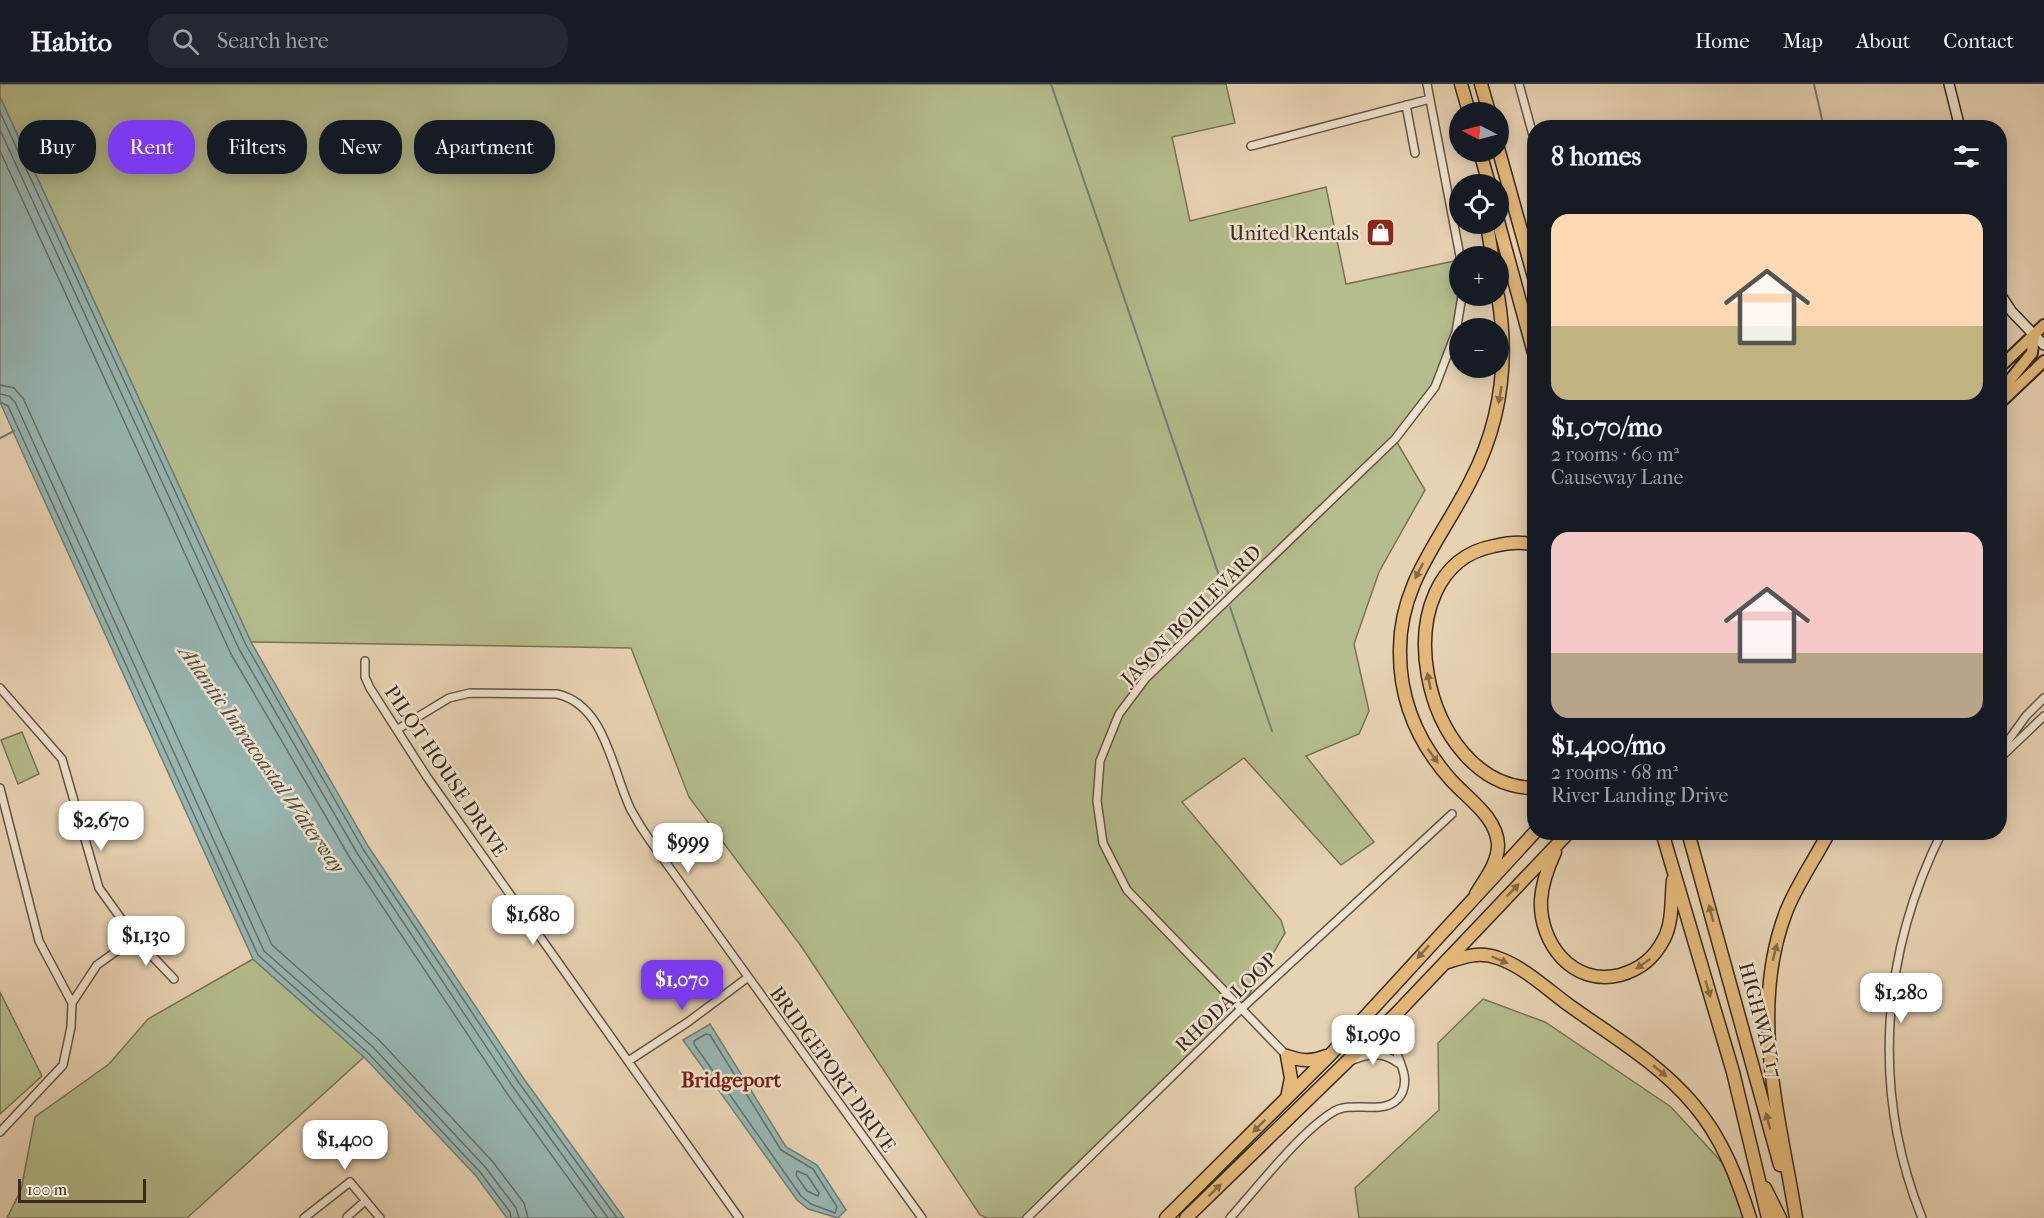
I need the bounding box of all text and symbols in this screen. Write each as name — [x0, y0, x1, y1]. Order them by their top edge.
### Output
search box — [148, 14, 568, 68]
text: Habito — [30, 25, 112, 58]
icon: search — [169, 25, 202, 58]
text: Search here — [217, 28, 329, 54]
text: Home — [1695, 29, 1750, 53]
text: Map — [1783, 29, 1823, 53]
text: About — [1856, 29, 1910, 53]
text: Contact — [1943, 29, 2014, 53]
north arrow — [1449, 102, 1509, 162]
map controls — [1449, 102, 1509, 378]
chip: Buy — [18, 120, 96, 174]
chip: Rent — [108, 120, 195, 174]
chip: Filters — [207, 120, 307, 174]
chip: New — [319, 120, 402, 174]
chip: Apartment — [414, 120, 555, 174]
icon: filters — [1950, 140, 1983, 173]
text: 8 homes — [1551, 141, 1641, 172]
button: locate — [1449, 174, 1509, 234]
shop icon: United Rentals — [1364, 217, 1396, 249]
place label: United Rentals — [1229, 222, 1359, 245]
button: + — [1449, 246, 1509, 306]
icon: home — [1713, 253, 1821, 361]
button: − — [1449, 318, 1509, 378]
one-way arrow — [1495, 386, 1504, 405]
text: $1,070/mo — [1551, 412, 1662, 443]
text: 2 rooms · 60 m² — [1551, 443, 1679, 466]
text: Causeway Lane — [1551, 466, 1683, 489]
street label: JASON BOULEVARD — [1115, 541, 1266, 692]
one-way arrow — [1414, 562, 1424, 580]
icon: home — [1713, 571, 1821, 679]
water label: Atlantic Intracoastal Waterway — [172, 638, 351, 878]
one-way arrow — [1424, 671, 1433, 690]
street label: PILOT HOUSE DRIVE — [380, 681, 511, 861]
text: $1,400/mo — [1551, 730, 1666, 761]
one-way arrow — [1426, 748, 1438, 763]
text: 2 rooms · 68 m² — [1551, 761, 1678, 784]
text: River Landing Drive — [1551, 784, 1729, 807]
pin: $2,670 — [52, 801, 150, 852]
text: $2,670 — [73, 809, 129, 832]
pin: $999 — [652, 823, 724, 874]
text: $999 — [667, 831, 709, 854]
one-way arrow — [1506, 884, 1520, 898]
pin: $1,680 — [484, 895, 582, 946]
text: $1,680 — [506, 903, 560, 926]
one-way arrow — [1705, 904, 1715, 922]
pin: $1,130 — [97, 916, 195, 967]
text: $1,130 — [122, 924, 170, 947]
one-way arrow — [1770, 943, 1780, 962]
one-way arrow — [1416, 945, 1430, 960]
street label: RHODA LOOP — [1170, 948, 1282, 1057]
one-way arrow — [1491, 955, 1509, 965]
one-way arrow — [1635, 958, 1651, 970]
pin: $1,070 — [633, 960, 731, 1011]
street label: HIGHWAY 17 — [1734, 960, 1787, 1081]
text: $1,070 — [655, 968, 709, 991]
pin: $1,280 — [1852, 973, 1950, 1024]
one-way arrow — [1704, 981, 1713, 999]
text: $1,280 — [1874, 981, 1928, 1004]
street label: BRIDGEPORT DRIVE — [765, 982, 900, 1156]
pin: $1,090 — [1324, 1015, 1422, 1066]
text: $1,090 — [1346, 1023, 1400, 1046]
one-way arrow — [1652, 1064, 1667, 1077]
district label: Bridgeport — [681, 1068, 782, 1092]
one-way arrow — [1763, 1112, 1773, 1130]
one-way arrow — [1252, 1118, 1266, 1132]
pin: $1,400 — [296, 1120, 394, 1171]
text: $1,400 — [317, 1128, 373, 1151]
scale bar — [18, 1176, 146, 1204]
text: 100 m — [27, 1180, 67, 1199]
one-way arrow — [1207, 1184, 1221, 1198]

